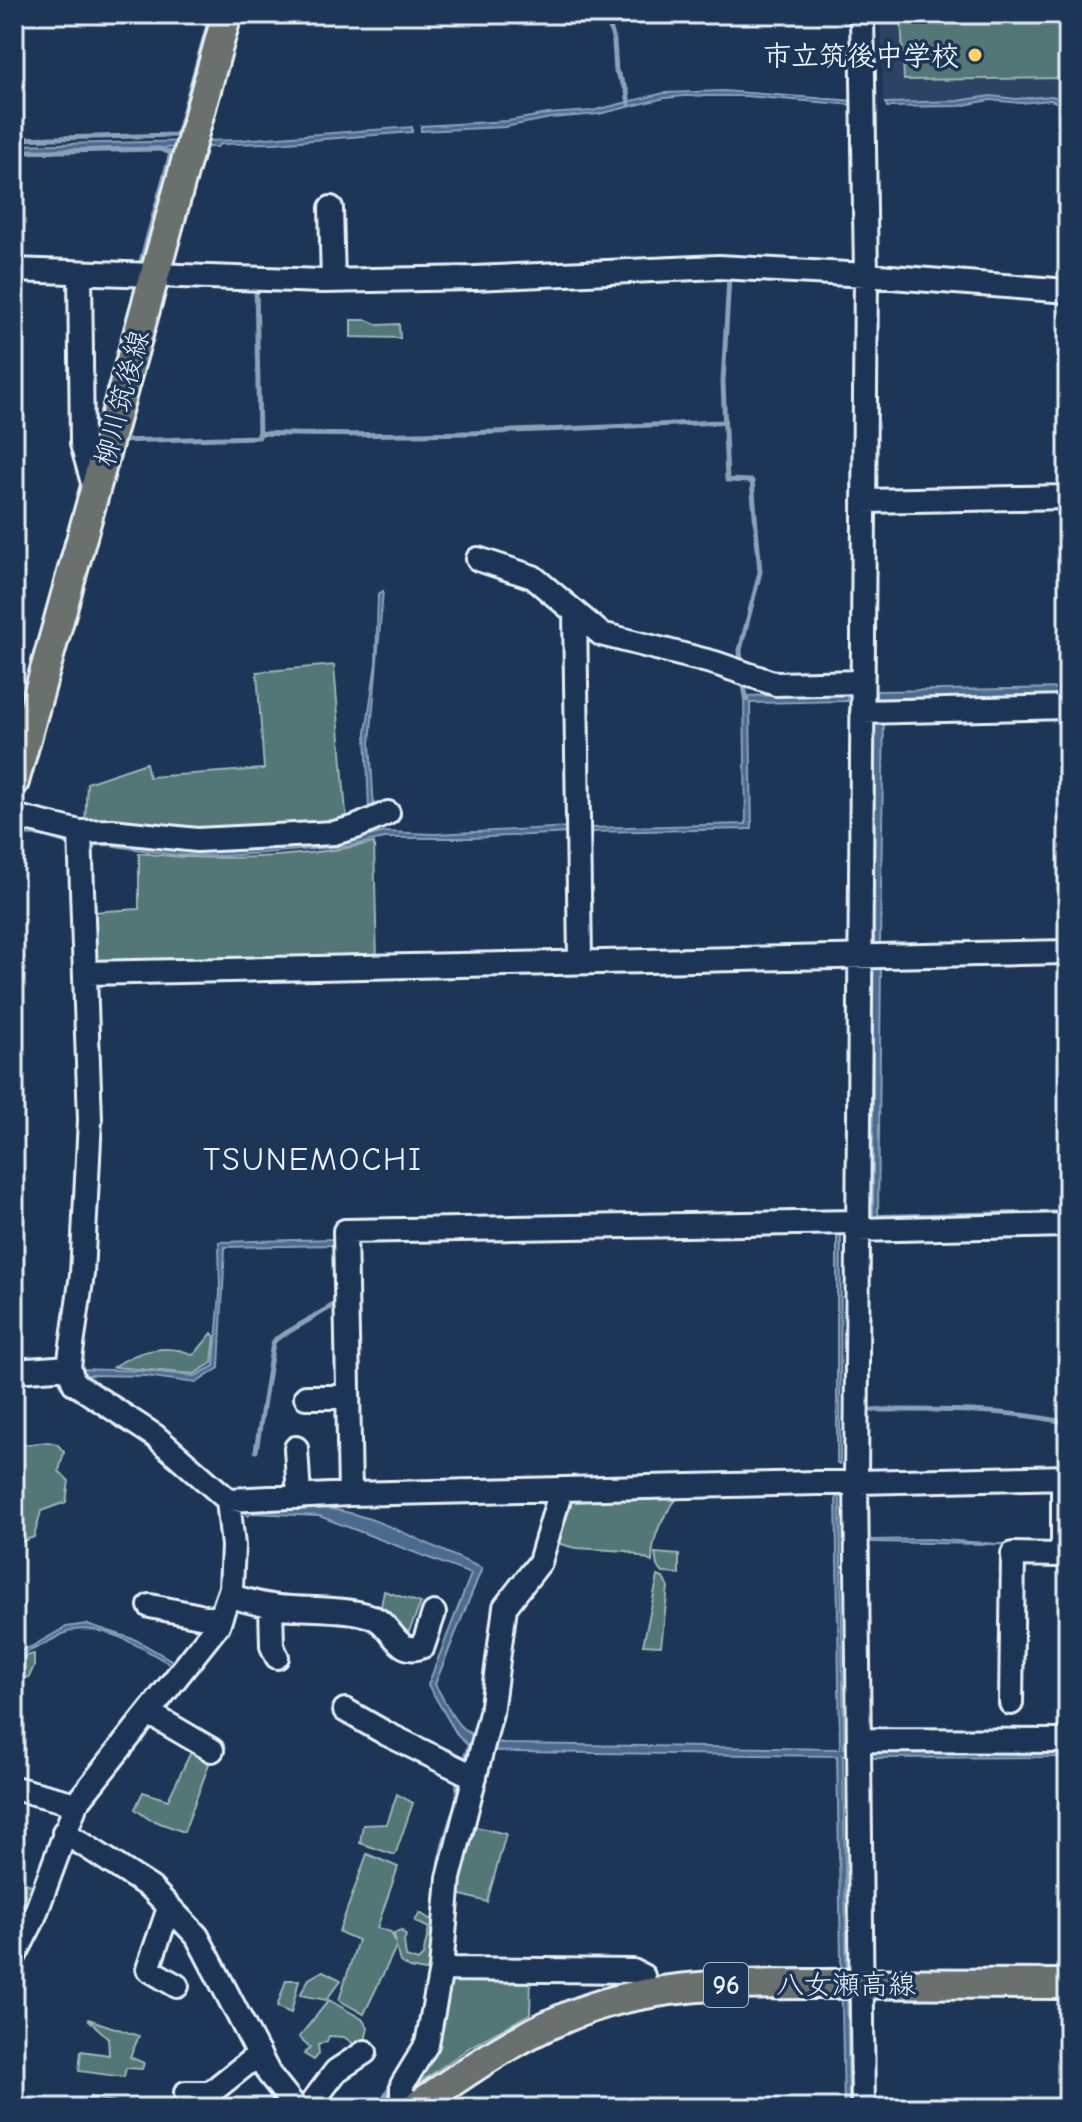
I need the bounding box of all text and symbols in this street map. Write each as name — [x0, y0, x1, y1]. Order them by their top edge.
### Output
place label: 市立筑後中学校 — [763, 40, 959, 72]
marker: 市立筑後中学校 — [966, 46, 984, 64]
street label: 柳川筑後線 — [88, 326, 156, 470]
district label: TSUNEMOCHI — [203, 1141, 423, 1178]
road number: 96 — [704, 1963, 748, 2007]
street label: 八女瀬高線 — [776, 1969, 916, 2001]

